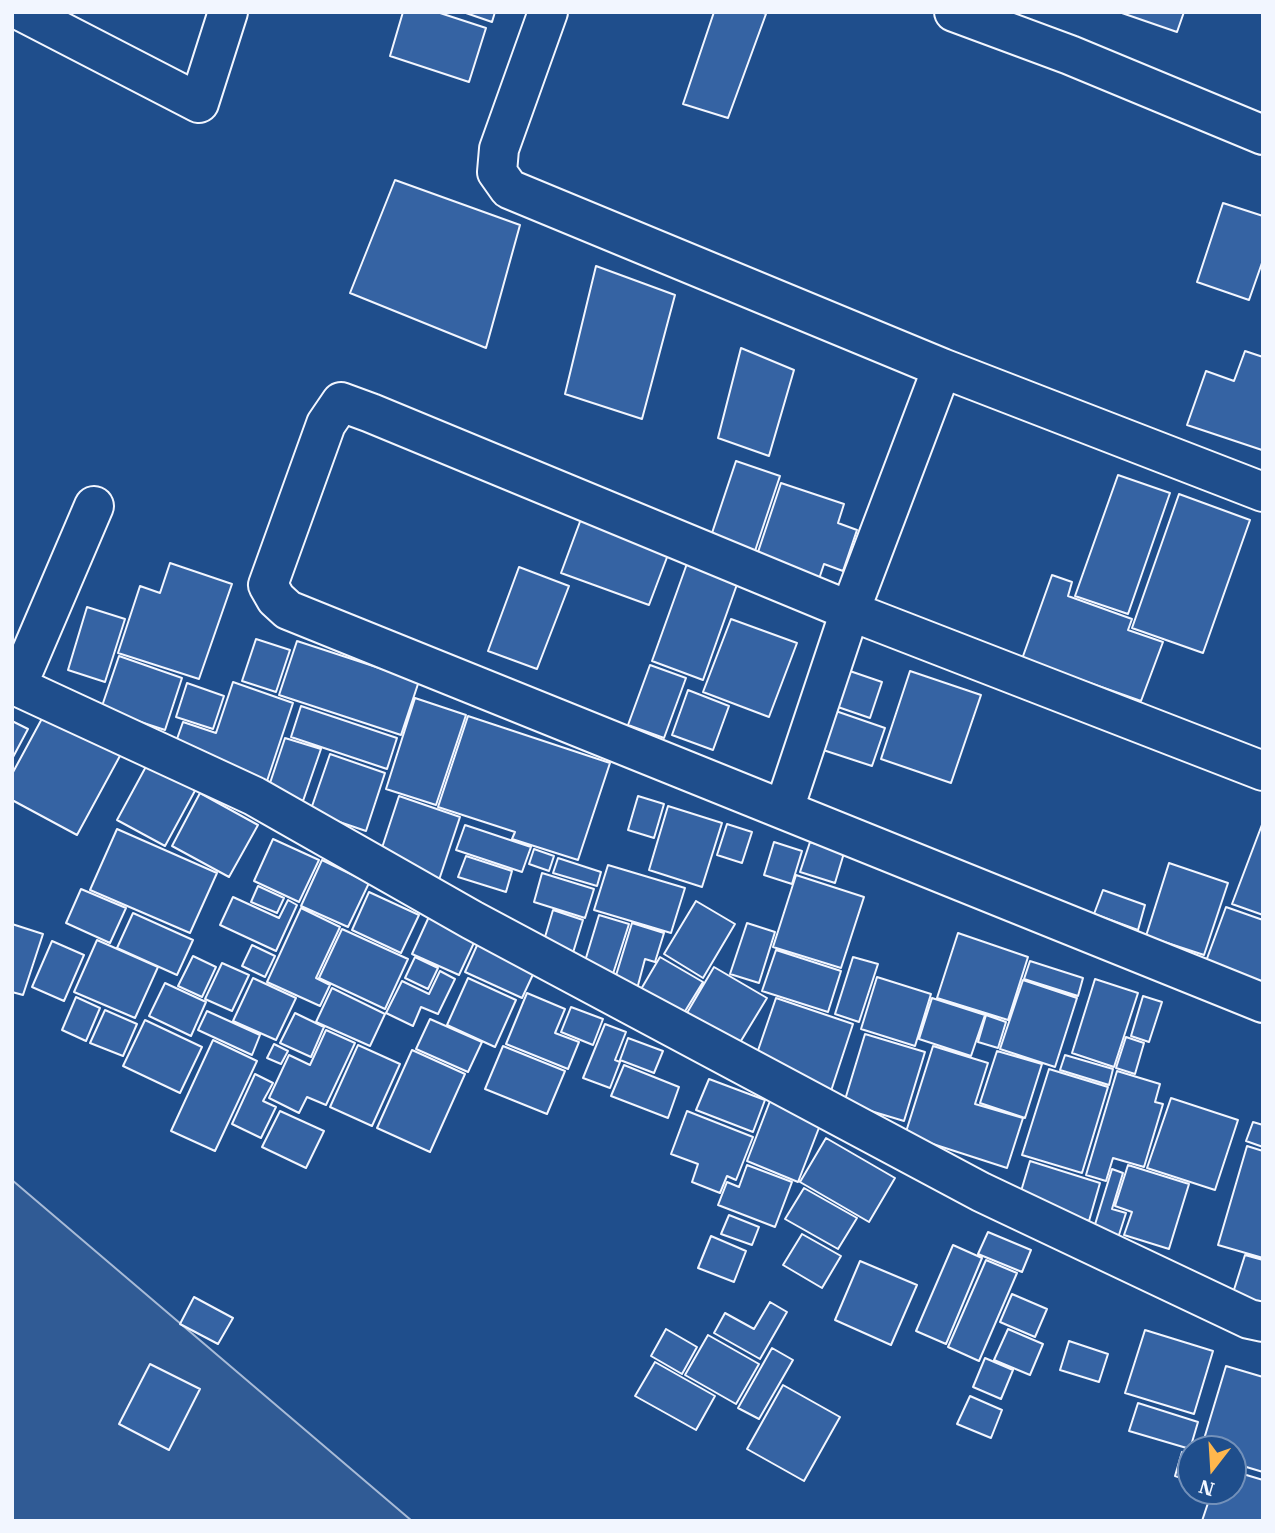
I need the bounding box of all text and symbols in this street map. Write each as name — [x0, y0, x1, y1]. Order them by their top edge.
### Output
north arrow — [1177, 1435, 1247, 1505]
text: N — [1196, 1474, 1217, 1502]

